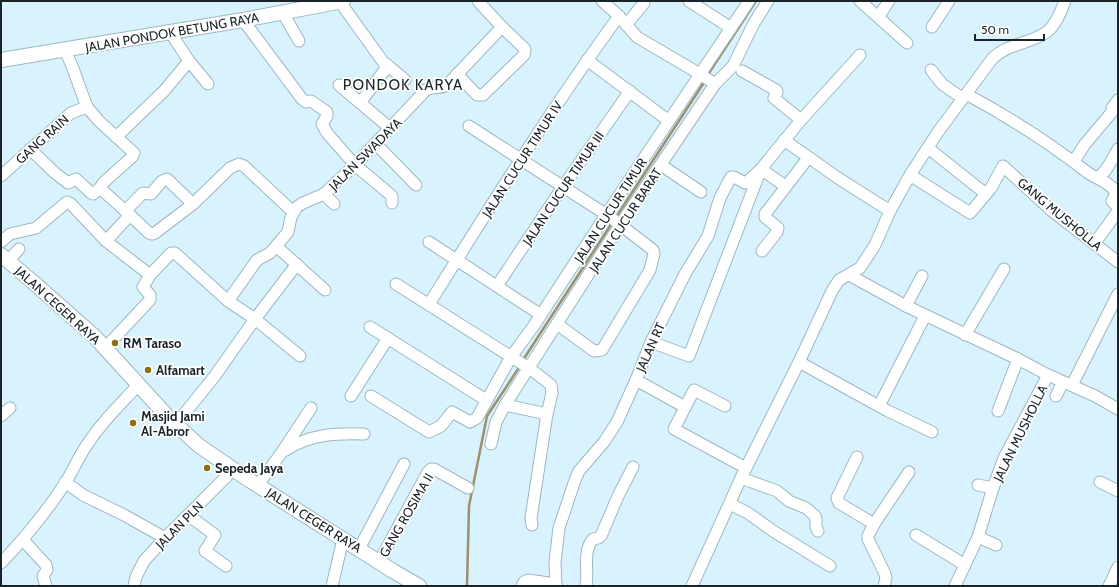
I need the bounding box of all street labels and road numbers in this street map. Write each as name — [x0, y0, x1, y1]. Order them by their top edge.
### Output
street label: JALAN PONDOK BETUNG RAYA — [83, 9, 260, 55]
street label: JALAN CUCUR TIMUR IV — [478, 98, 566, 221]
street label: GANG RAIN — [12, 111, 72, 167]
street label: JALAN SWADAYA — [325, 114, 405, 194]
street label: JALAN CUCUR TIMUR III — [518, 128, 607, 249]
street label: JALAN CUCUR TIMUR — [570, 155, 650, 266]
street label: JALAN CUCUR BARAT — [585, 165, 665, 276]
street label: GANG MUSHOLLA — [1015, 174, 1105, 254]
street label: JALAN CEGER RAYA — [11, 262, 104, 348]
street label: JALAN RT — [632, 320, 668, 375]
street label: JALAN MUSHOLLA — [989, 382, 1050, 485]
street label: GANG ROSIMA II — [375, 470, 437, 560]
street label: JALAN CEGER RAYA — [263, 484, 365, 556]
street label: JALAN PLN — [151, 498, 206, 553]

